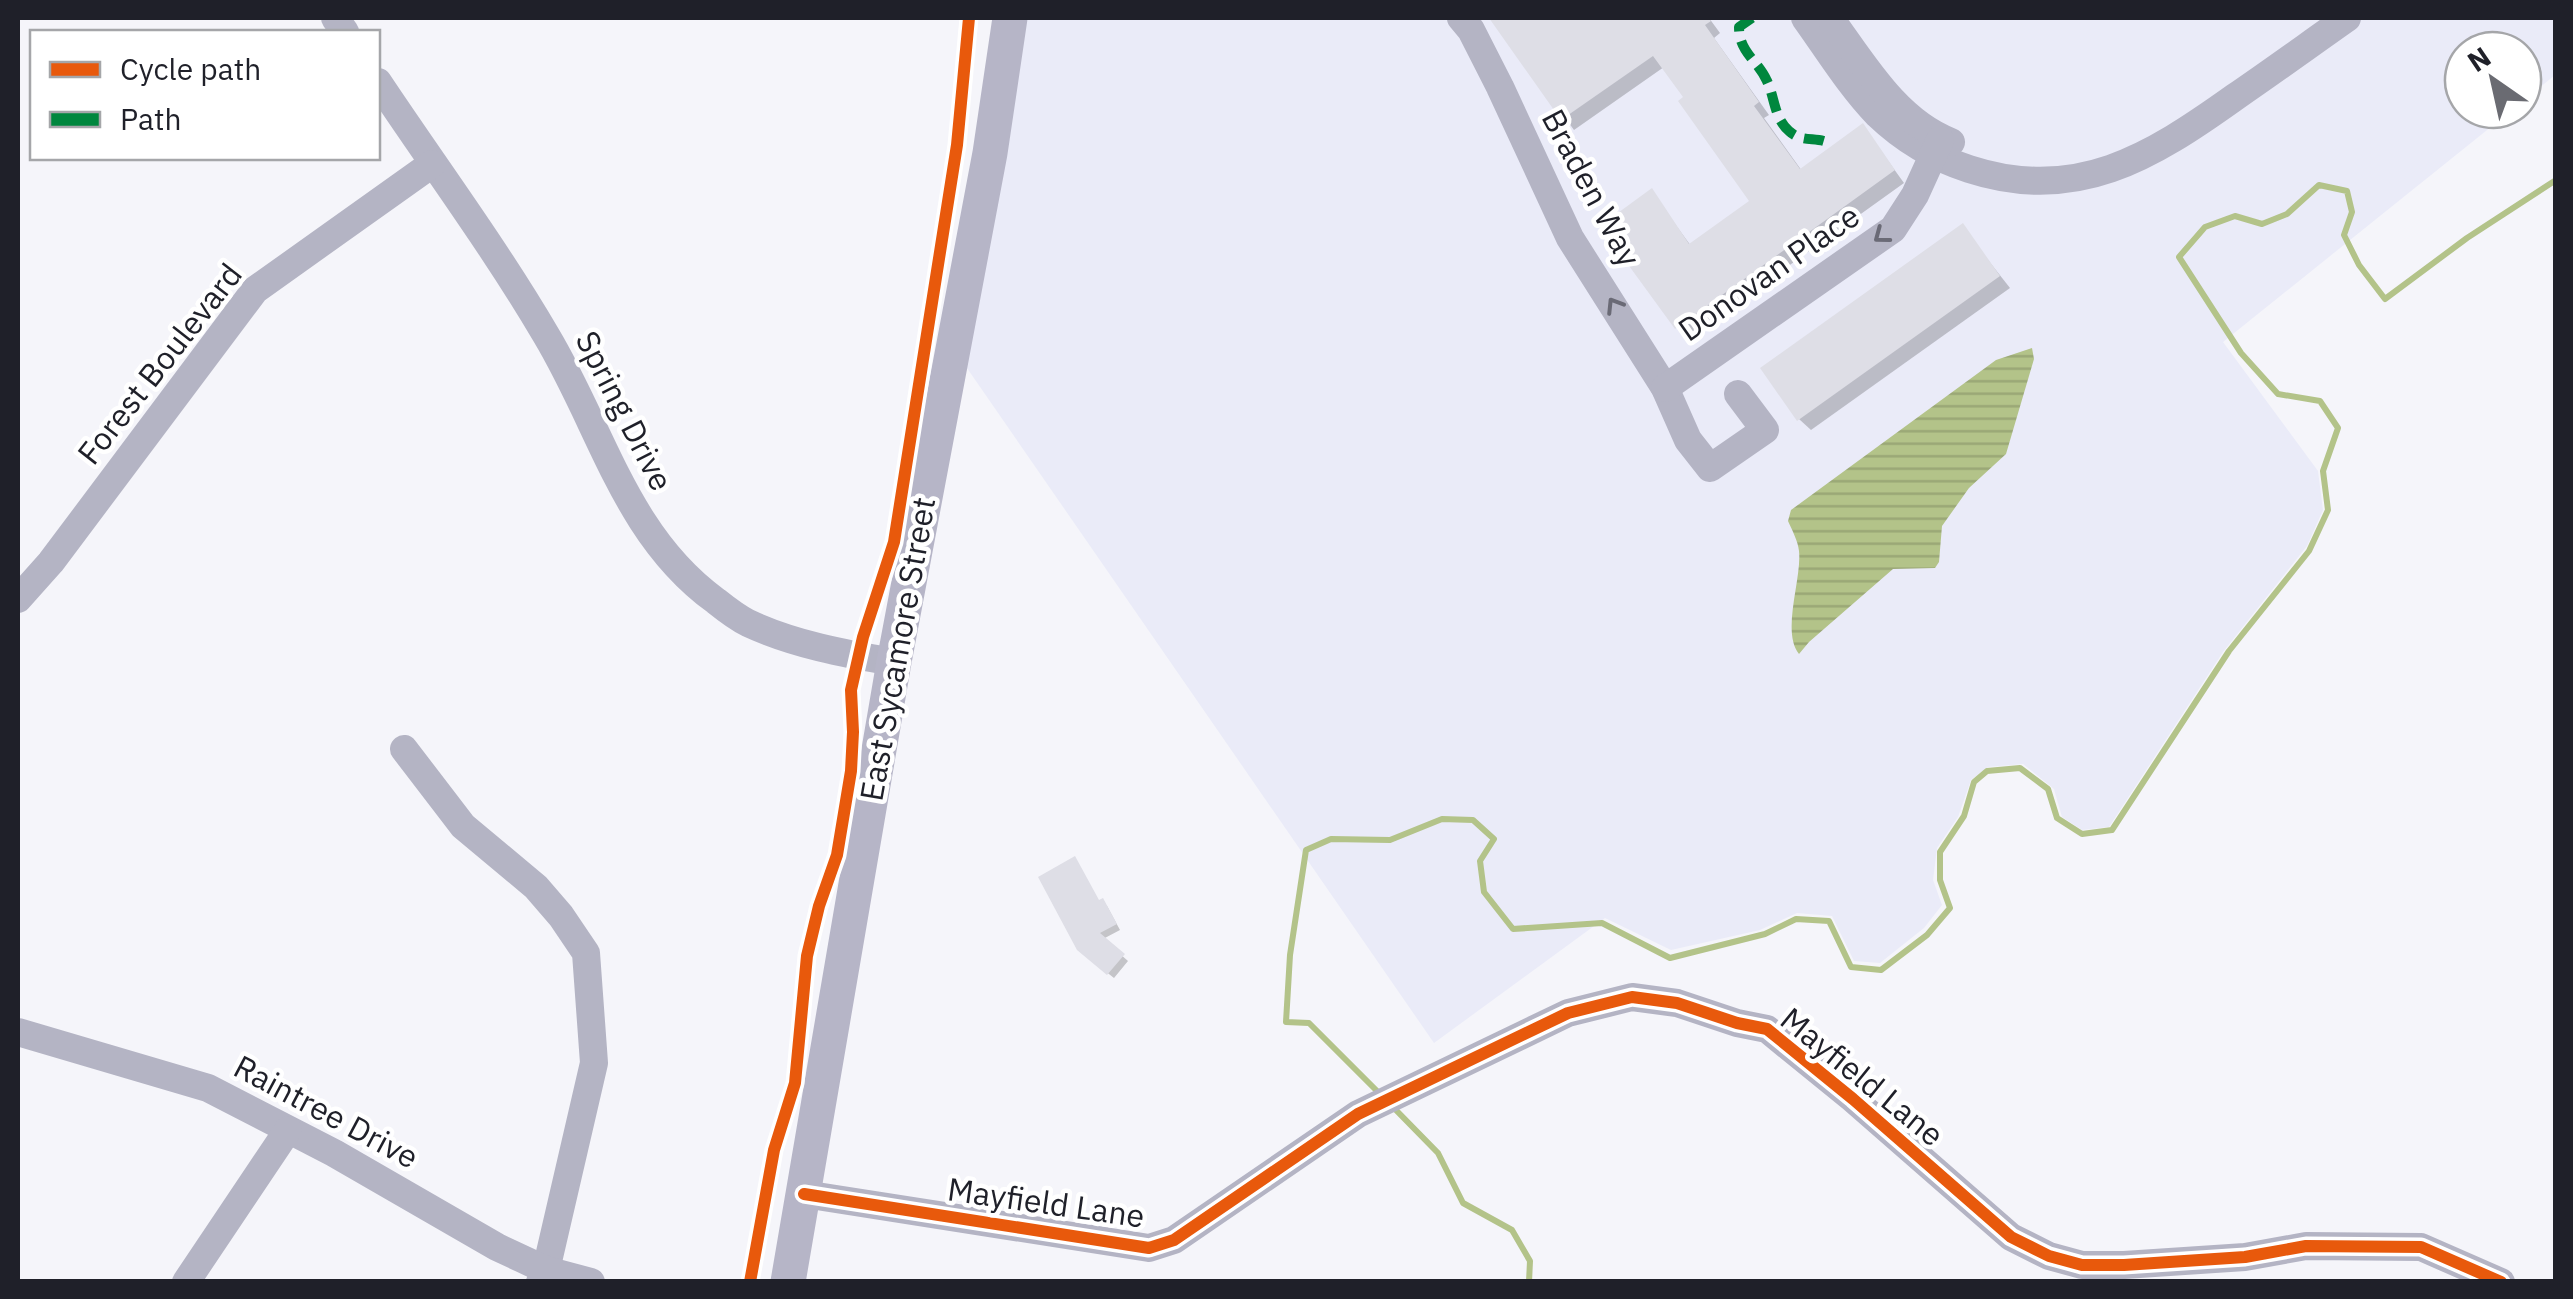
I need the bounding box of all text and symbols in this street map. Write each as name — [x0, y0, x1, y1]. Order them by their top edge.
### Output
legend — [30, 30, 380, 160]
north arrow — [2443, 30, 2543, 130]
text: N — [2460, 38, 2497, 80]
text: Cycle path — [120, 49, 261, 88]
text: Path — [120, 99, 181, 138]
street label: Braden Way — [1533, 101, 1651, 274]
street label: Donovan Place — [1669, 194, 1867, 350]
one-way arrow — [1874, 224, 1892, 242]
street label: Forest Boulevard — [68, 254, 251, 472]
one-way arrow — [1607, 298, 1626, 316]
street label: Spring Drive — [567, 324, 683, 498]
street label: East Sycamore Street — [850, 494, 944, 804]
street label: Mayfield Lane — [1772, 997, 1953, 1155]
street label: Raintree Drive — [227, 1045, 426, 1177]
street label: Mayfield Lane — [945, 1167, 1147, 1237]

